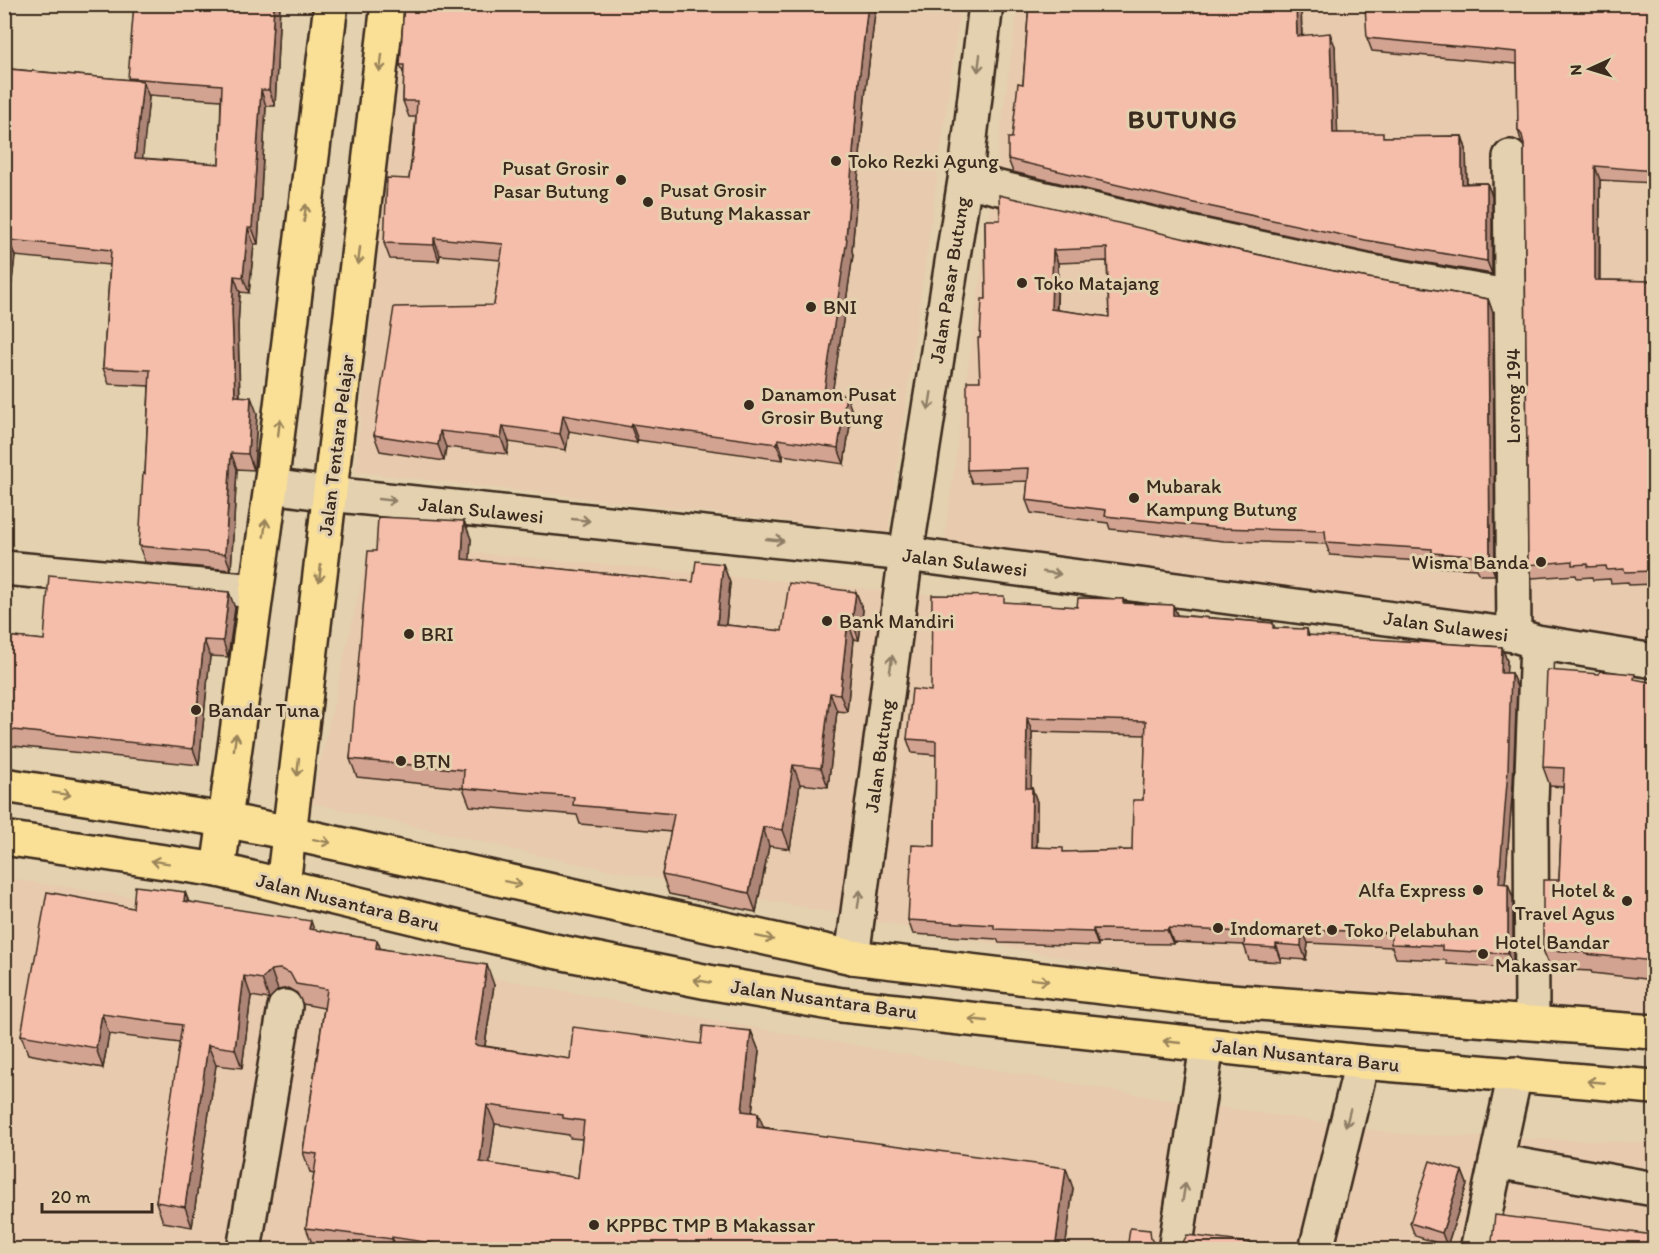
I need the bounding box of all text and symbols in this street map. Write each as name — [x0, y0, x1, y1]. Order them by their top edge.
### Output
north arrow — [1560, 39, 1620, 99]
one-way arrow — [376, 52, 387, 72]
one-way arrow — [973, 52, 984, 72]
text: N — [1566, 64, 1585, 76]
district label: BUTUNG — [1128, 103, 1238, 135]
place label: Toko Rezki Agung — [848, 149, 999, 173]
marker: Toko Rezki Agung — [829, 154, 843, 168]
place label: Pusat Grosir Pasar Butung — [493, 156, 610, 203]
marker: Pusat Grosir Pasar Butung — [614, 173, 628, 187]
place label: Pusat Grosir Butung Makassar — [660, 178, 810, 225]
street label: Jalan Pasar Butung — [924, 194, 974, 365]
marker: Pusat Grosir Butung Makassar — [641, 195, 655, 209]
one-way arrow — [300, 204, 311, 224]
one-way arrow — [353, 246, 364, 266]
place label: Toko Matajang — [1034, 271, 1160, 295]
marker: Toko Matajang — [1015, 276, 1029, 290]
place label: BNI — [823, 295, 857, 319]
marker: BNI — [804, 300, 818, 314]
street label: Lorong 194 — [1501, 348, 1525, 444]
street label: Jalan Tentara Pelajar — [313, 353, 359, 537]
place label: Danamon Pusat Grosir Butung — [761, 382, 897, 429]
one-way arrow — [925, 391, 936, 410]
marker: Danamon Pusat Grosir Butung — [742, 398, 756, 412]
one-way arrow — [273, 418, 284, 438]
place label: Mubarak Kampung Butung — [1146, 474, 1298, 521]
street label: Jalan Sulawesi — [417, 491, 545, 529]
marker: Mubarak Kampung Butung — [1127, 491, 1141, 505]
one-way arrow — [376, 495, 396, 506]
one-way arrow — [570, 515, 590, 526]
one-way arrow — [260, 518, 271, 538]
one-way arrow — [764, 535, 784, 546]
street label: Jalan Sulawesi — [901, 542, 1029, 582]
place label: Wisma Banda — [1412, 550, 1530, 574]
marker: Wisma Banda — [1534, 555, 1548, 569]
one-way arrow — [314, 563, 325, 582]
one-way arrow — [1041, 568, 1061, 579]
street label: Jalan Sulawesi — [1382, 605, 1510, 647]
place label: Bank Mandiri — [839, 609, 954, 633]
marker: Bank Mandiri — [820, 614, 834, 628]
place label: BRI — [421, 622, 454, 646]
marker: BRI — [402, 627, 416, 641]
one-way arrow — [886, 655, 897, 675]
street label: Jalan Butung — [859, 697, 899, 814]
place label: Bandar Tuna — [208, 698, 320, 722]
marker: Bandar Tuna — [189, 703, 203, 717]
one-way arrow — [230, 732, 241, 752]
place label: BTN — [413, 749, 451, 773]
marker: BTN — [394, 754, 408, 768]
one-way arrow — [292, 756, 303, 776]
one-way arrow — [52, 789, 72, 800]
one-way arrow — [313, 835, 332, 847]
one-way arrow — [150, 856, 170, 867]
street label: Jalan Nusantara Baru — [254, 868, 442, 936]
one-way arrow — [503, 877, 522, 889]
place label: Alfa Express — [1358, 878, 1466, 902]
place label: Hotel & Travel Agus — [1515, 878, 1615, 925]
marker: Alfa Express — [1471, 883, 1485, 897]
one-way arrow — [854, 890, 865, 910]
marker: Hotel & Travel Agus — [1620, 894, 1634, 908]
place label: Indomaret — [1230, 916, 1322, 940]
place label: Toko Pelabuhan — [1344, 918, 1479, 942]
marker: Indomaret — [1211, 921, 1225, 935]
marker: Toko Pelabuhan — [1325, 923, 1339, 937]
place label: Hotel Bandar Makassar — [1495, 930, 1610, 977]
one-way arrow — [755, 933, 774, 944]
marker: Hotel Bandar Makassar — [1476, 947, 1490, 961]
street label: Jalan Nusantara Baru — [729, 974, 919, 1024]
one-way arrow — [1030, 974, 1050, 985]
one-way arrow — [693, 975, 713, 986]
one-way arrow — [969, 1014, 989, 1025]
street label: Jalan Nusantara Baru — [1211, 1033, 1401, 1077]
one-way arrow — [1163, 1036, 1183, 1047]
one-way arrow — [1587, 1076, 1607, 1087]
one-way arrow — [1342, 1109, 1354, 1128]
scale bar — [42, 1176, 152, 1214]
one-way arrow — [1178, 1182, 1189, 1202]
text: 20 m — [51, 1186, 91, 1208]
place label: KPPBC TMP B Makassar — [606, 1213, 815, 1237]
marker: KPPBC TMP B Makassar — [587, 1218, 601, 1232]

